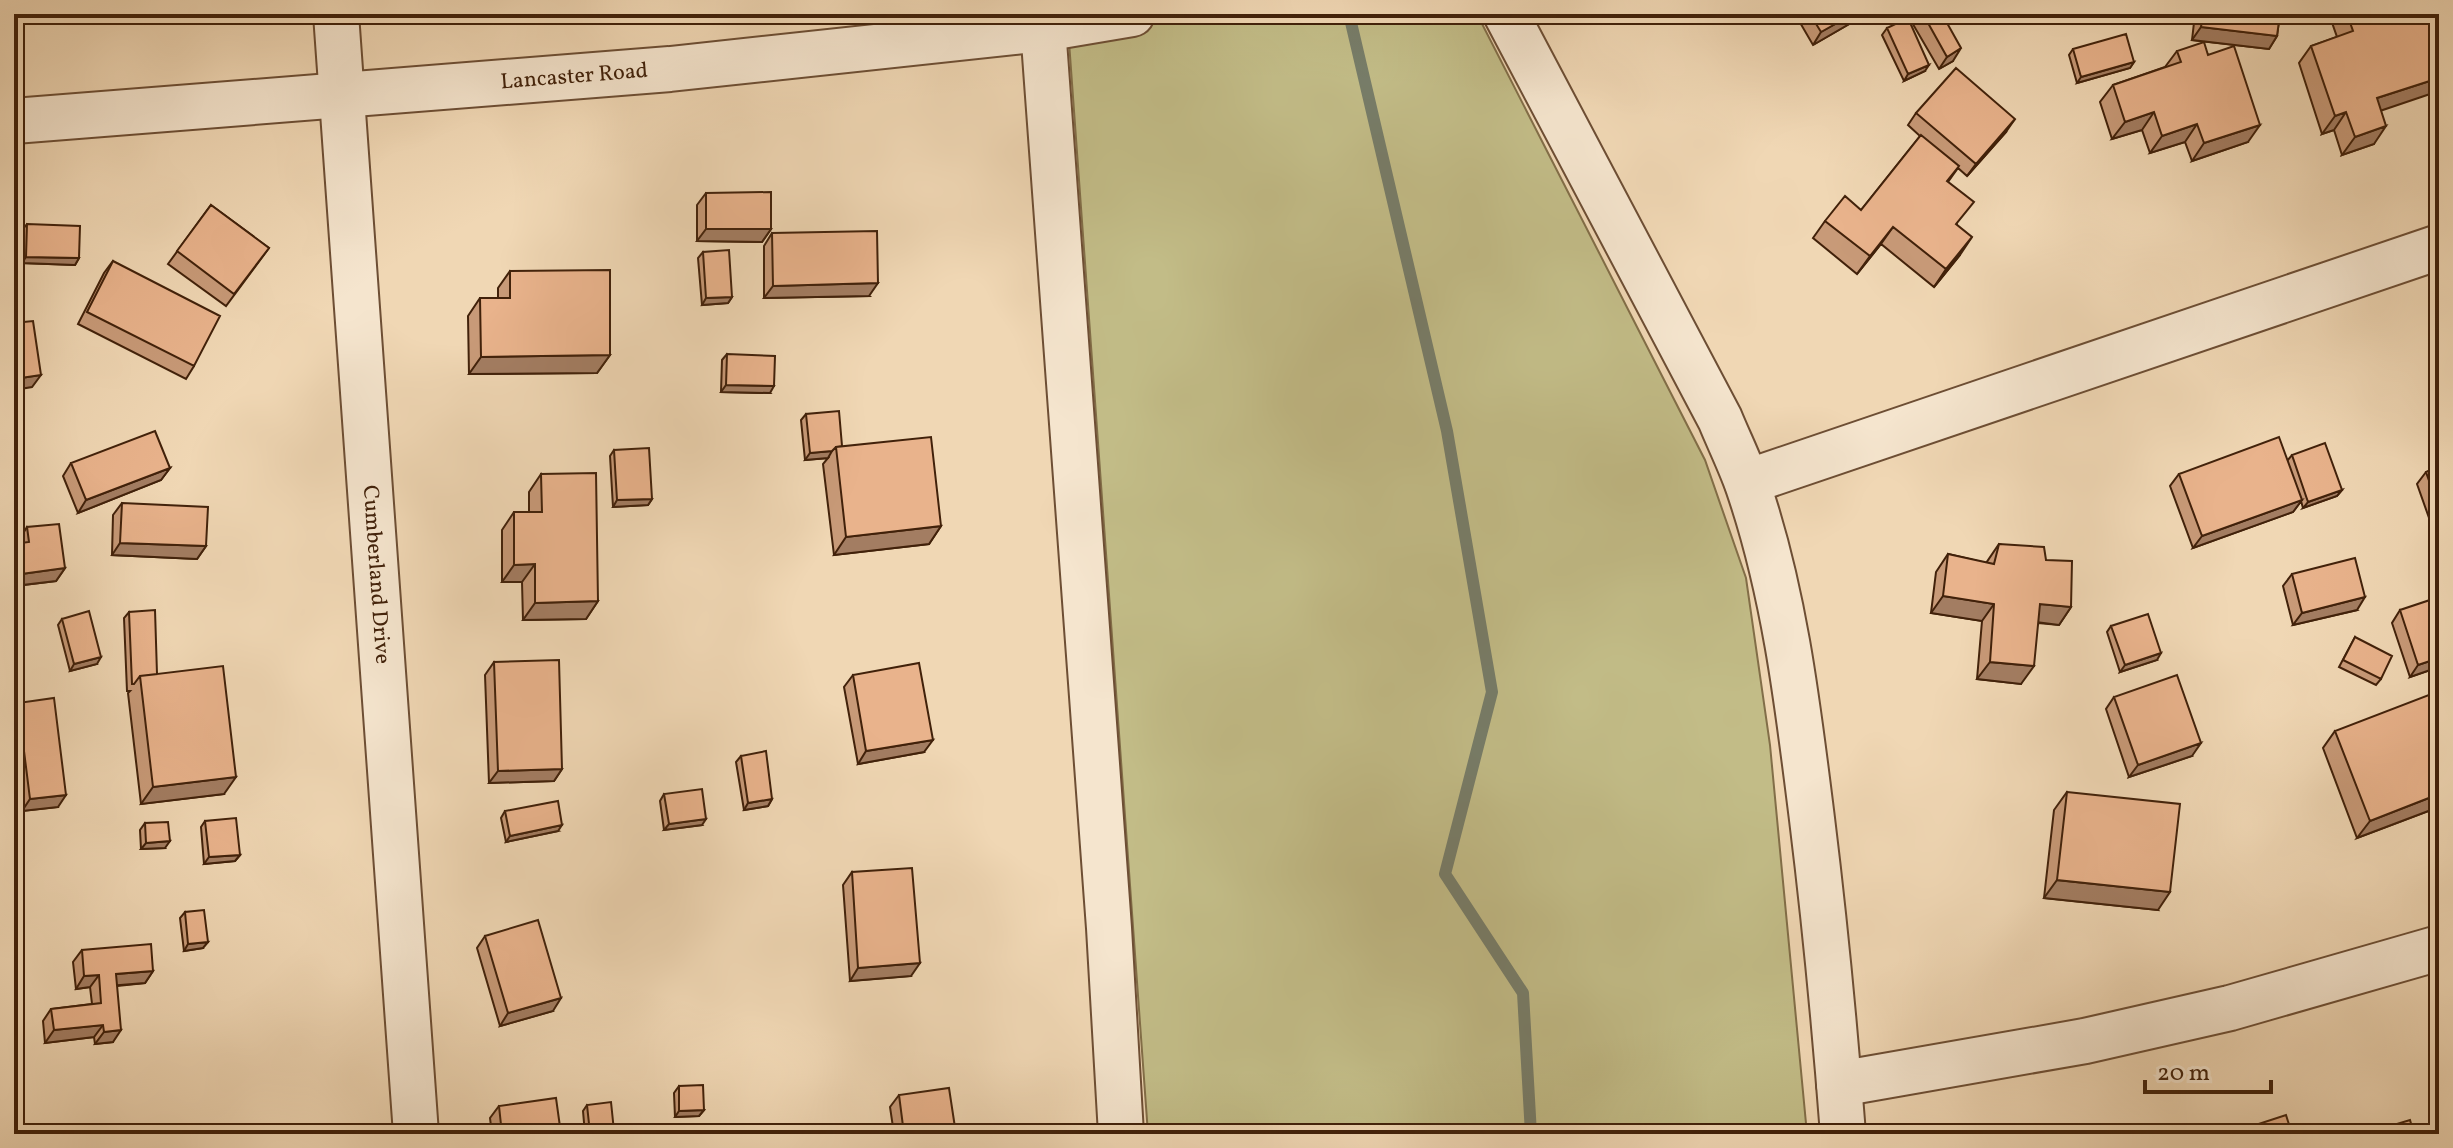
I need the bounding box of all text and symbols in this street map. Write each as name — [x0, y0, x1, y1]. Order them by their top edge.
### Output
street label: Lancaster Road — [499, 55, 649, 98]
street label: Cumberland Drive — [354, 484, 398, 665]
scale bar — [2145, 1044, 2271, 1094]
text: 20 m — [2157, 1057, 2210, 1091]

